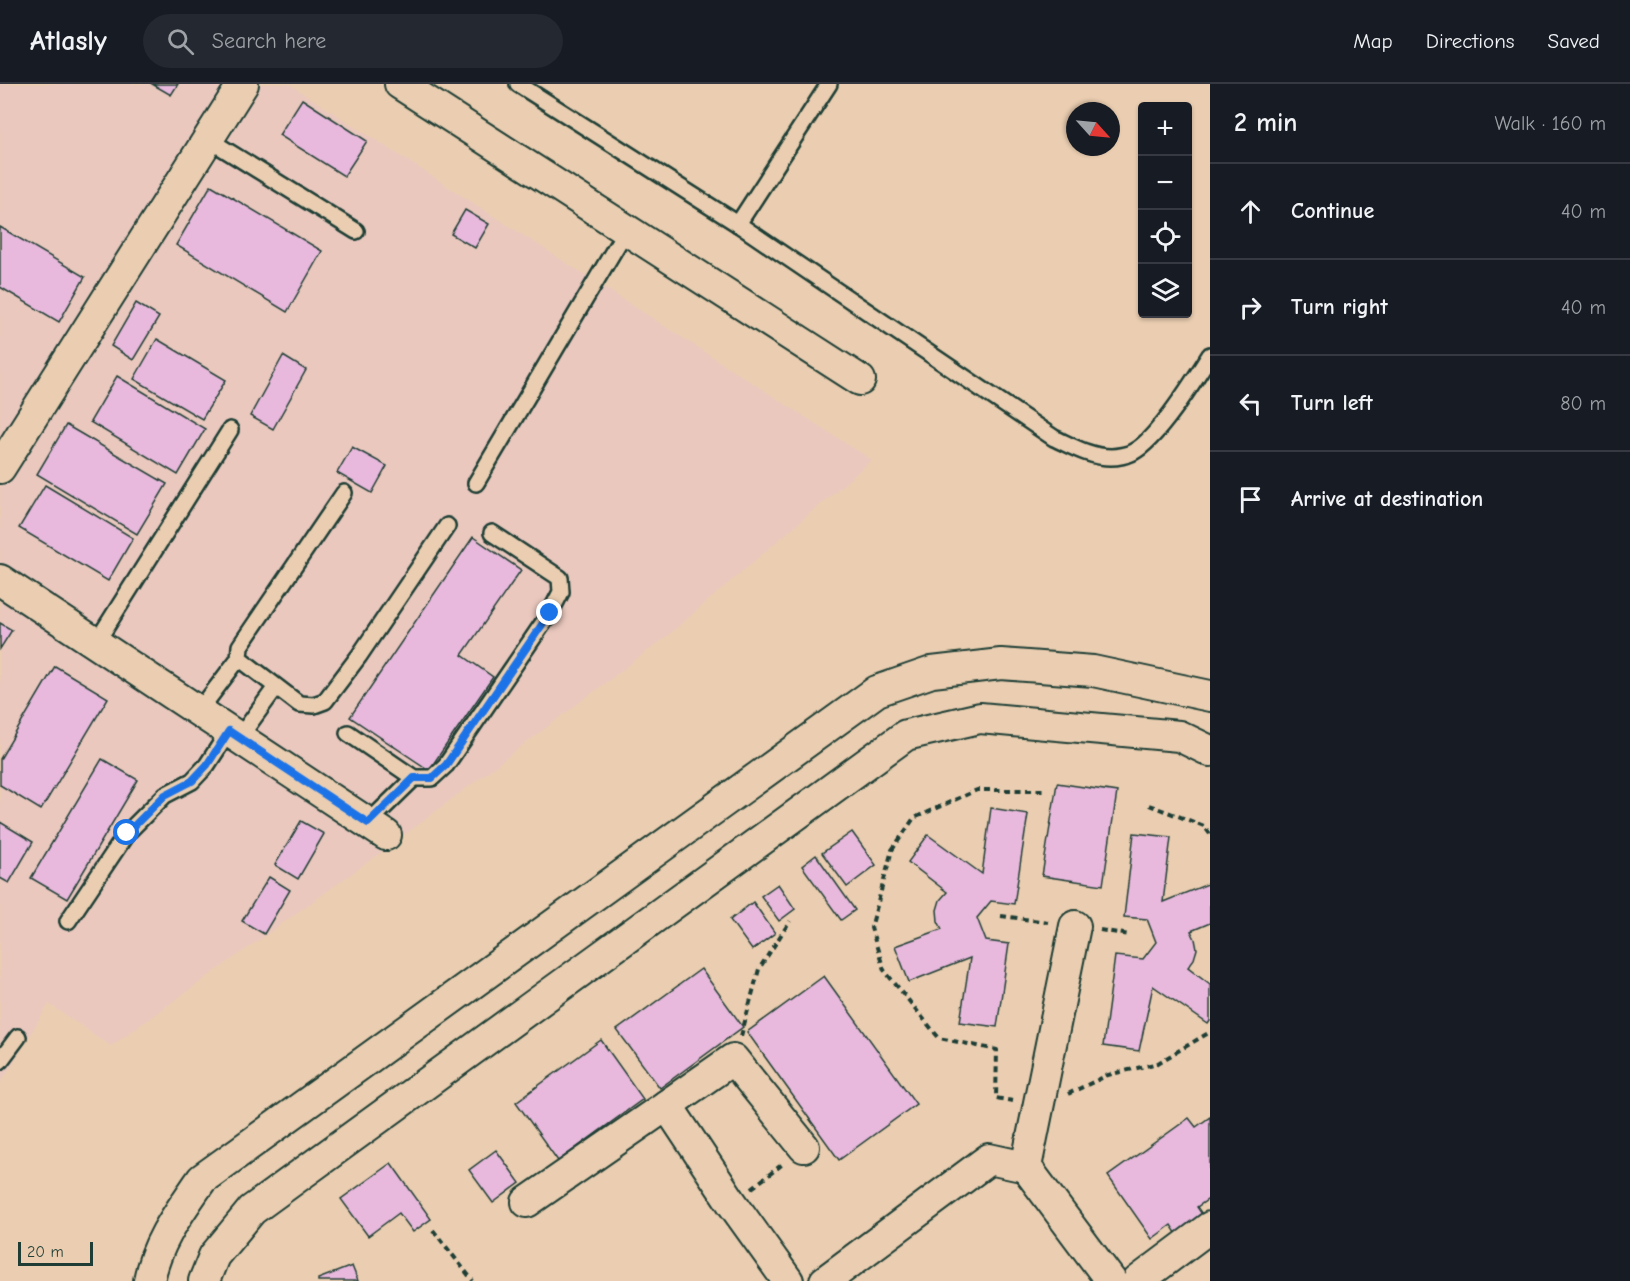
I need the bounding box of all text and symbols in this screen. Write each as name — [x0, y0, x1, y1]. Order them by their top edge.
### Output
search box — [143, 14, 563, 68]
text: Atlasly — [30, 25, 107, 57]
icon: search — [164, 25, 197, 58]
text: Search here — [212, 28, 326, 54]
text: Map — [1353, 29, 1393, 53]
text: Directions — [1426, 29, 1515, 53]
text: Saved — [1548, 29, 1600, 53]
north arrow — [1066, 102, 1120, 156]
map controls — [1138, 102, 1192, 318]
button: + — [1138, 102, 1192, 156]
text: 2 min — [1234, 108, 1297, 138]
text: Walk · 160 m — [1495, 112, 1606, 135]
button: − — [1138, 156, 1192, 210]
icon: ahead — [1234, 195, 1267, 228]
text: Continue — [1291, 198, 1374, 224]
text: 40 m — [1561, 200, 1606, 223]
button: locate — [1138, 210, 1192, 264]
button: layers — [1138, 264, 1192, 318]
icon: right — [1234, 291, 1267, 324]
text: Turn right — [1291, 294, 1388, 320]
text: 40 m — [1561, 296, 1606, 319]
icon: left — [1234, 387, 1267, 420]
text: Turn left — [1291, 390, 1373, 416]
text: 80 m — [1560, 392, 1606, 415]
icon: arrive — [1234, 483, 1267, 516]
text: Arrive at destination — [1291, 486, 1483, 512]
route end — [536, 599, 562, 625]
route start — [113, 819, 139, 845]
scale bar — [18, 1239, 93, 1266]
text: 20 m — [27, 1243, 64, 1261]

